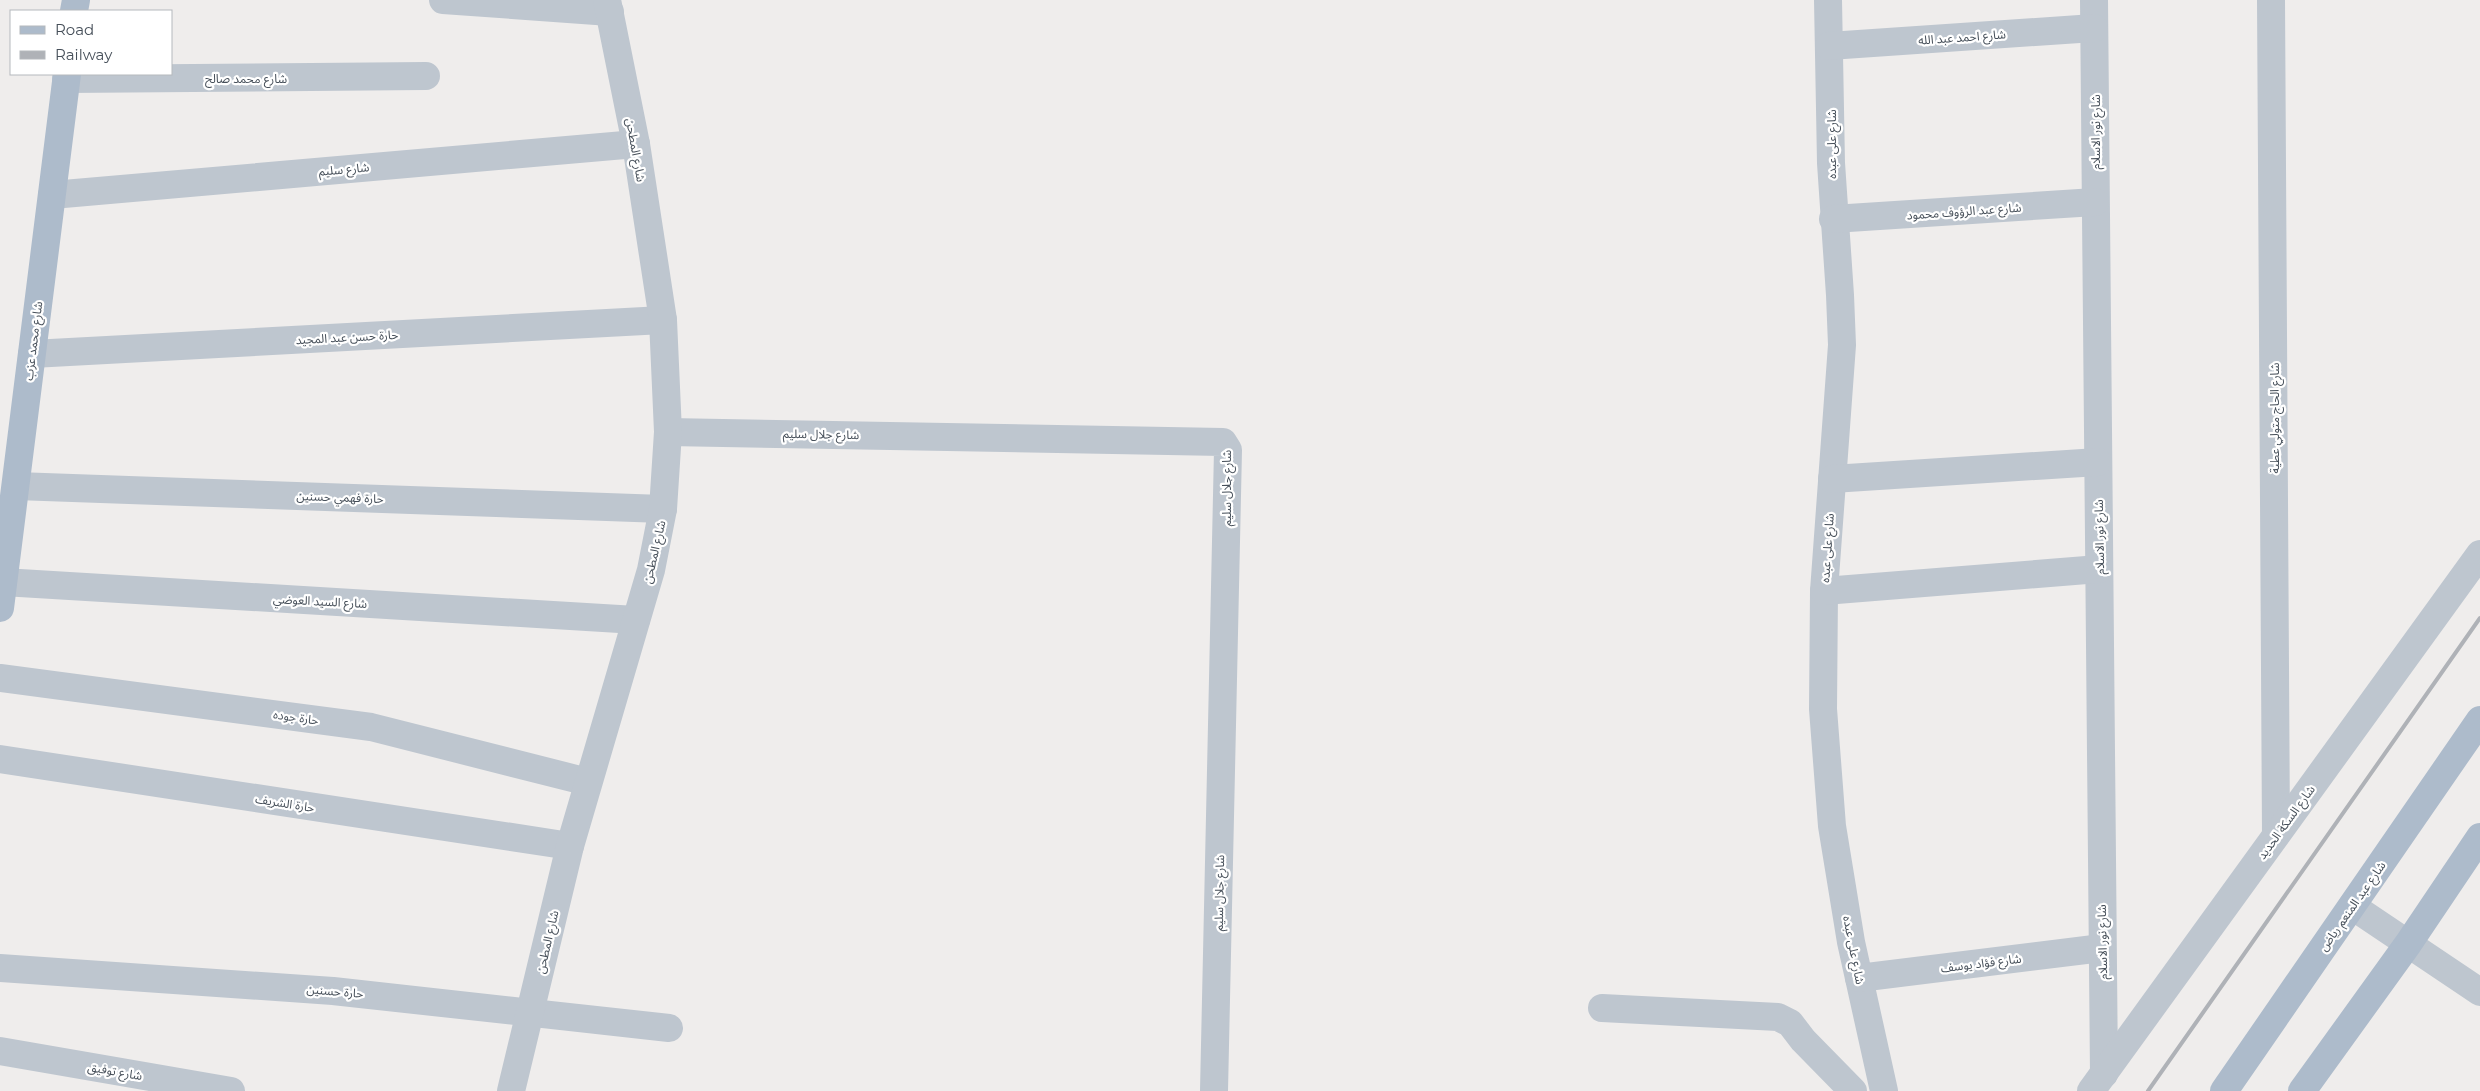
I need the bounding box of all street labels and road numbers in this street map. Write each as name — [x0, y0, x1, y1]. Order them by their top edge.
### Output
street label: شارع احمد عبد الله — [1918, 26, 2007, 50]
street label: شارع محمد صالح — [205, 71, 287, 88]
street label: شارع نور الاسلام — [2088, 94, 2105, 170]
street label: شارع على عبده — [1824, 109, 1841, 179]
street label: شارع المطحن — [621, 117, 649, 183]
street label: شارع سليم — [318, 159, 370, 181]
street label: شارع عبد الرؤوف محمود — [1906, 200, 2022, 224]
street label: شارع محمد عزب — [21, 301, 47, 382]
street label: حارة حسن عبد المجيد — [295, 327, 399, 347]
street label: شارع الحاج متولي عطية — [2267, 363, 2284, 473]
street label: شارع جلال سليم — [783, 426, 859, 444]
street label: شارع جلال سليم — [1219, 450, 1236, 526]
street label: حارة فهمي حسنين — [296, 488, 384, 509]
street label: شارع نور الاسلام — [2091, 499, 2109, 575]
street label: شارع على عبده — [1817, 513, 1839, 583]
street label: شارع المطحن — [639, 519, 670, 585]
street label: شارع السيد العوضي — [272, 591, 367, 614]
street label: حارة جوده — [272, 706, 320, 728]
street label: شارع السكة الحديد — [2254, 782, 2319, 863]
street label: حارة الشريف — [254, 791, 316, 815]
street label: شارع جلال سليم — [1211, 855, 1229, 931]
street label: شارع عبد المنعم رياض — [2315, 858, 2390, 955]
street label: شارع نور الاسلام — [2094, 904, 2112, 980]
street label: شارع المطحن — [532, 909, 563, 975]
street label: شارع على عبده — [1838, 914, 1868, 986]
street label: شارع فؤاد يوسف — [1940, 951, 2022, 977]
street label: حارة حسنين — [306, 981, 364, 1001]
street label: شارع توفيق — [86, 1059, 144, 1085]

